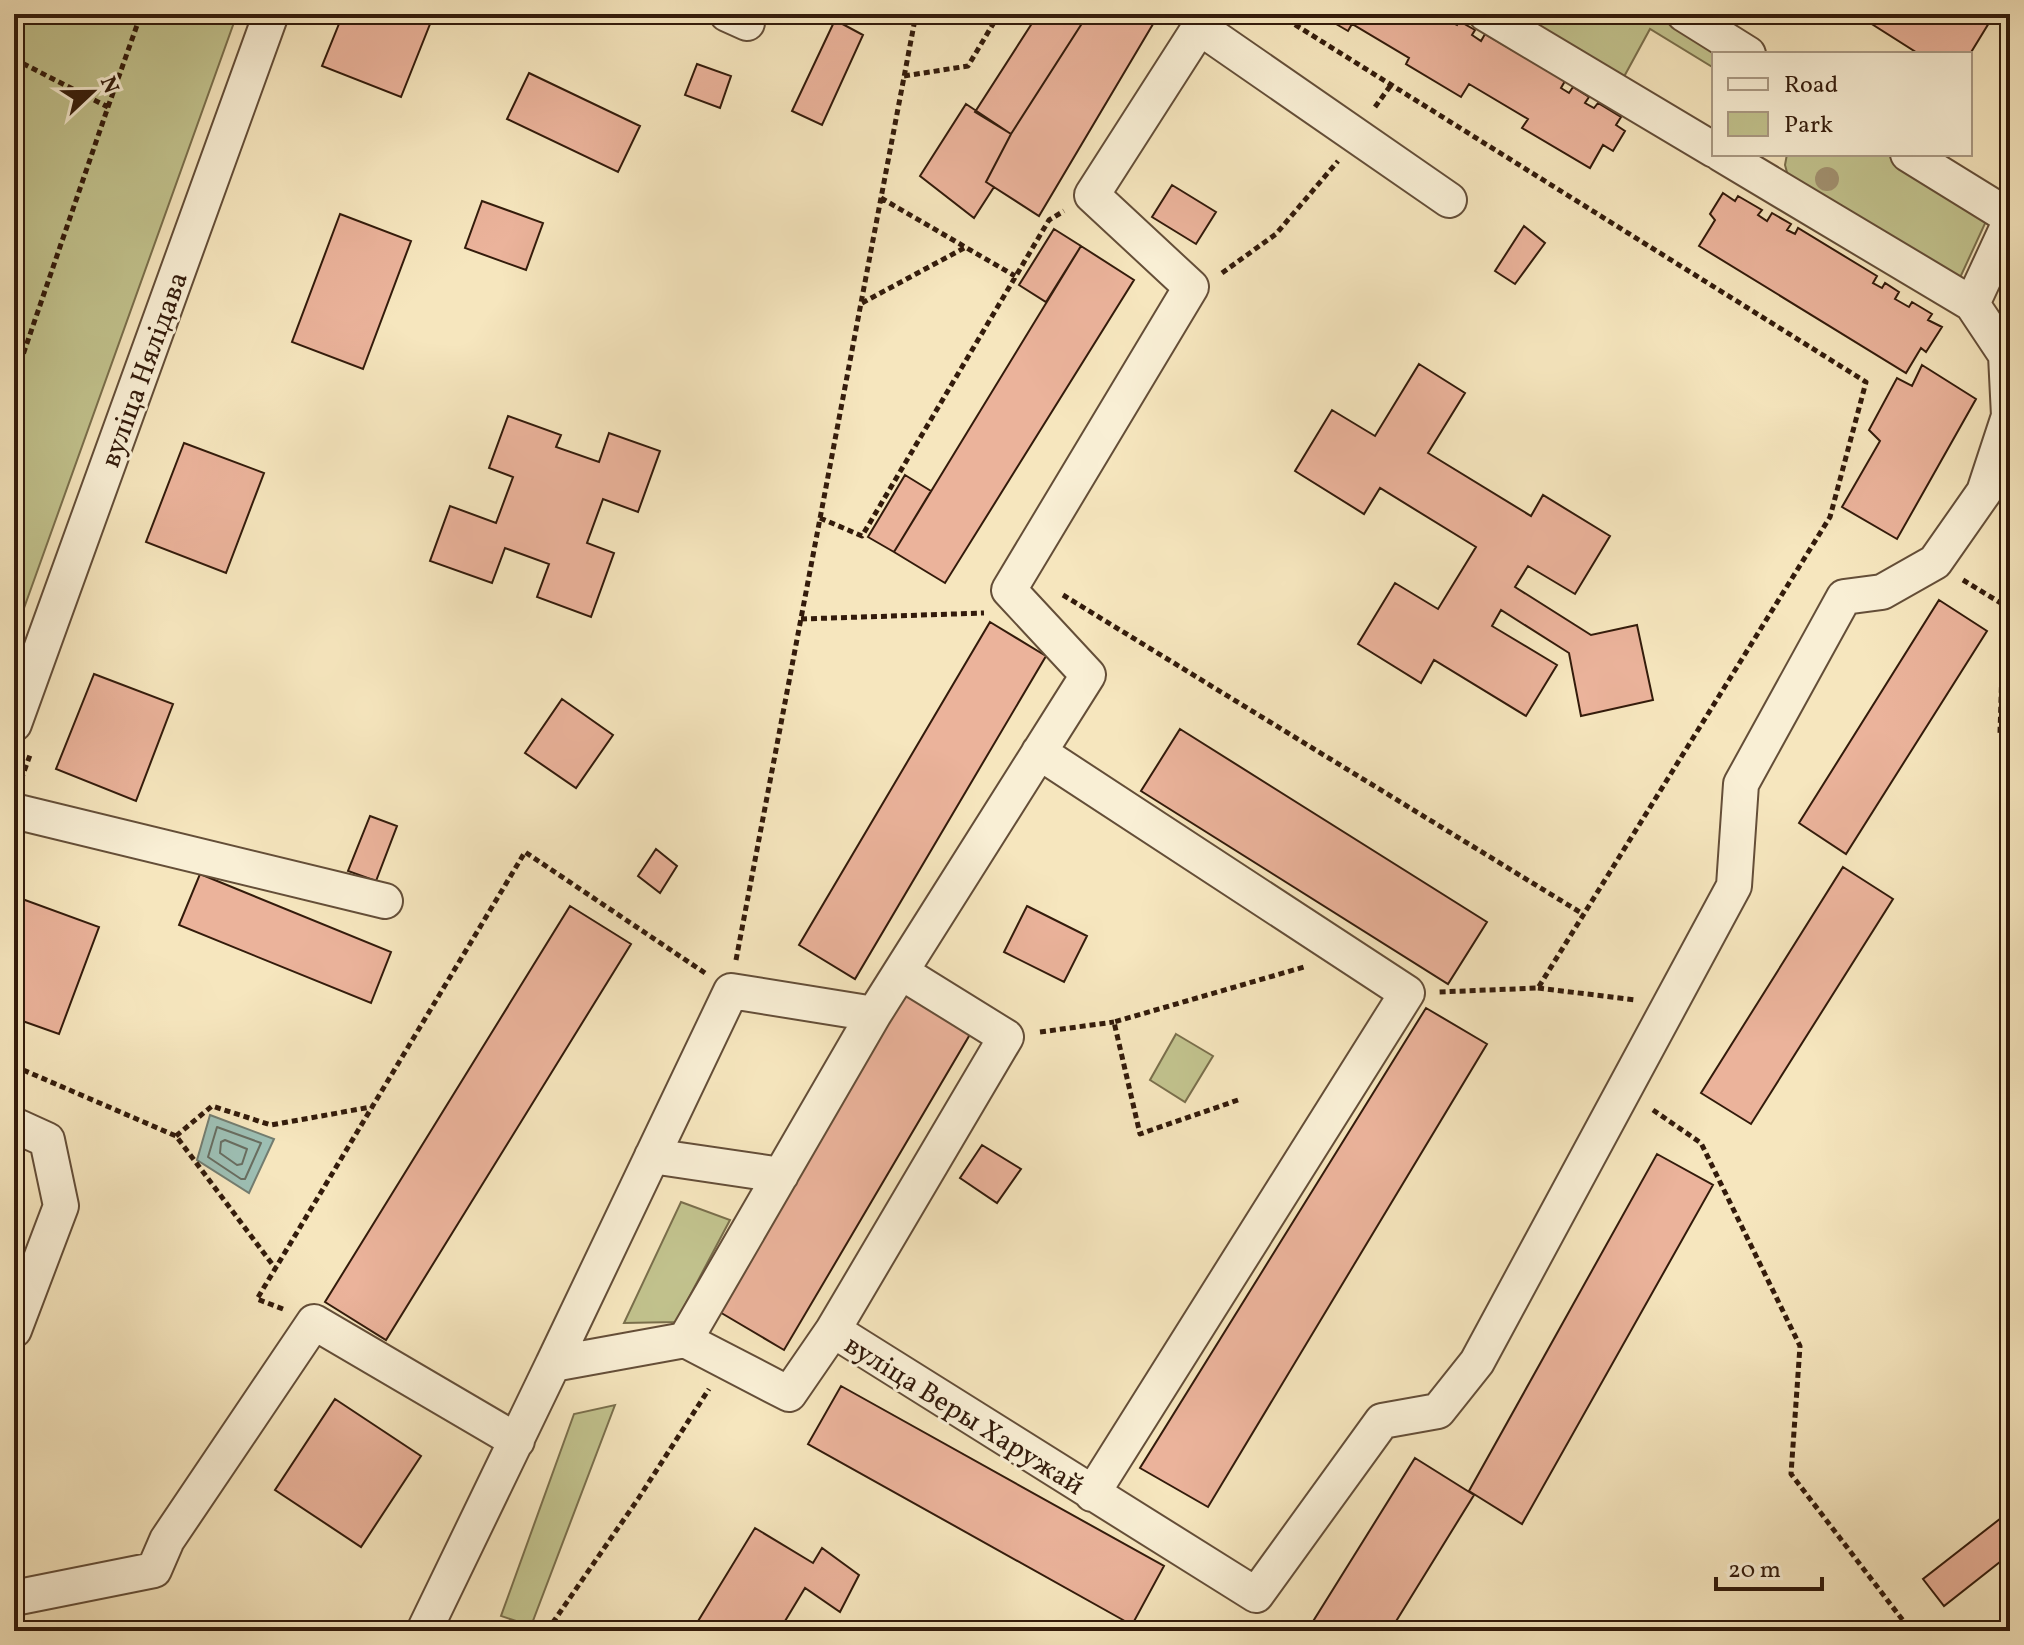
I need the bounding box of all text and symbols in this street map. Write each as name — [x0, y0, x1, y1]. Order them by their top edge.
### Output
north arrow — [52, 52, 132, 132]
legend — [1712, 52, 1972, 156]
text: Road — [1784, 69, 1838, 103]
text: N — [91, 72, 126, 99]
text: Park — [1784, 109, 1833, 143]
street label: вуліца Нялідава — [92, 267, 199, 473]
street label: вуліца Веры Харужай — [836, 1326, 1091, 1506]
scale bar — [1716, 1541, 1822, 1591]
text: 20 m — [1728, 1554, 1781, 1588]

